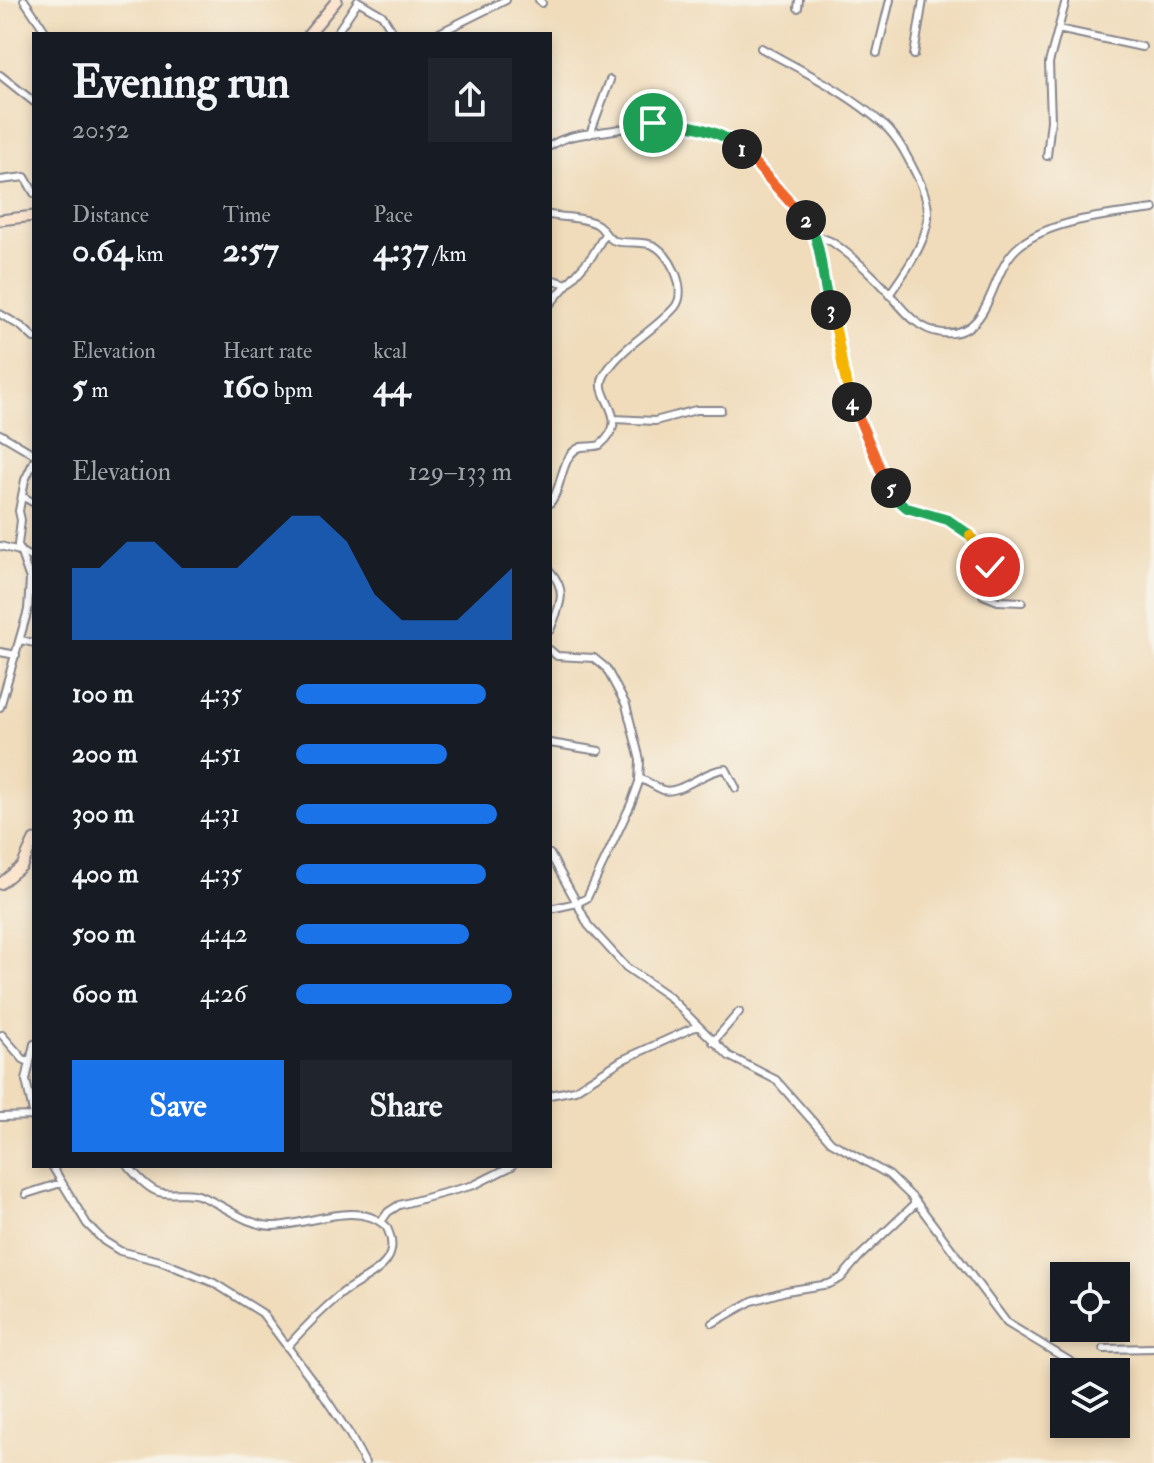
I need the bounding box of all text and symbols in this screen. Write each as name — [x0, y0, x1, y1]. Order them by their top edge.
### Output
text: Evening run — [72, 56, 290, 111]
button: share — [428, 58, 512, 142]
pin — [619, 89, 687, 157]
icon: arrive — [631, 101, 675, 145]
text: 20:52 — [72, 114, 129, 146]
pin: 1 — [722, 129, 762, 169]
text: 1 — [738, 135, 746, 163]
pin: 2 — [786, 200, 826, 240]
text: Distance — [72, 201, 149, 229]
text: Time — [223, 201, 271, 229]
text: Pace — [373, 201, 413, 229]
text: 2 — [800, 206, 812, 234]
text: 0.64 — [72, 229, 132, 272]
text: 2:57 — [223, 229, 279, 272]
text: 4:37 — [373, 229, 429, 272]
text: km — [132, 240, 164, 268]
text: /km — [429, 240, 467, 268]
pin: 3 — [811, 290, 851, 330]
text: 3 — [827, 296, 835, 324]
text: Elevation — [72, 337, 156, 365]
text: Heart rate — [223, 337, 312, 365]
text: kcal — [373, 337, 407, 365]
text: 5 — [72, 365, 87, 408]
text: 160 — [223, 365, 269, 408]
text: 44 — [373, 365, 410, 408]
text: m — [87, 376, 109, 404]
text: bpm — [269, 376, 313, 404]
pin: 4 — [832, 382, 872, 422]
text: 4 — [846, 388, 858, 416]
text: Elevation — [72, 456, 171, 488]
text: 129–133 m — [408, 456, 512, 488]
pin: 5 — [871, 468, 911, 508]
text: 5 — [886, 474, 896, 502]
pin — [956, 533, 1024, 601]
icon: check — [968, 545, 1012, 589]
text: 100 m — [72, 678, 133, 710]
text: 4:35 — [200, 678, 242, 710]
text: 200 m — [72, 738, 137, 770]
text: 4:51 — [200, 738, 241, 770]
text: 300 m — [72, 798, 134, 830]
text: 4:31 — [200, 798, 240, 830]
text: 400 m — [72, 858, 138, 890]
text: 4:35 — [200, 858, 242, 890]
text: 500 m — [72, 918, 136, 950]
text: 4:42 — [200, 918, 248, 950]
text: 600 m — [72, 978, 137, 1010]
text: 4:26 — [200, 978, 247, 1010]
button: Save — [72, 1060, 284, 1152]
button: Share — [300, 1060, 512, 1152]
map controls — [1050, 1262, 1130, 1438]
button: locate — [1050, 1262, 1130, 1342]
button: layers — [1050, 1358, 1130, 1438]

